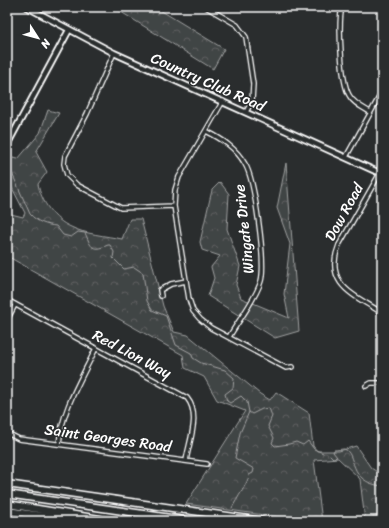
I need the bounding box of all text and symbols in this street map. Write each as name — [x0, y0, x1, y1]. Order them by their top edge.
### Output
north arrow — [18, 18, 58, 58]
text: N — [36, 34, 56, 53]
street label: Country Club Road — [146, 45, 271, 119]
street label: Dow Road — [317, 177, 371, 246]
street label: Wingate Drive — [226, 183, 262, 275]
street label: Red Lion Way — [88, 322, 176, 386]
street label: Saint Georges Road — [43, 416, 174, 460]

